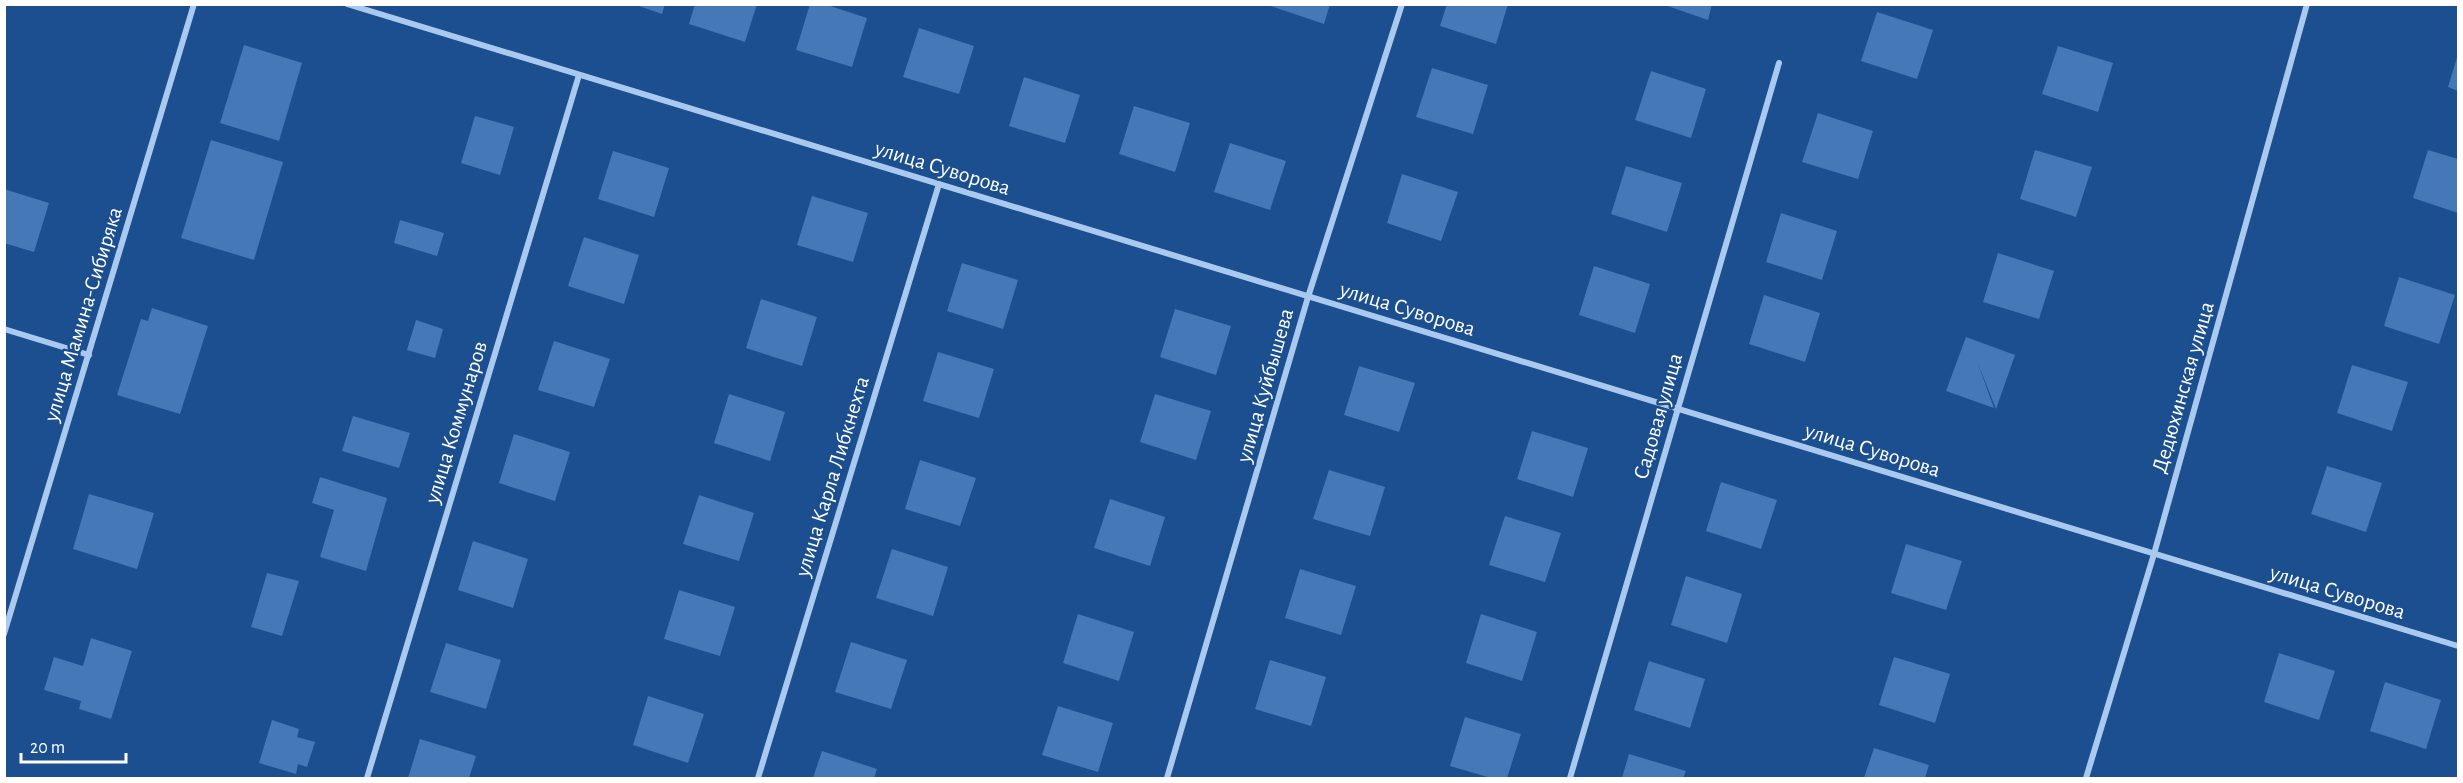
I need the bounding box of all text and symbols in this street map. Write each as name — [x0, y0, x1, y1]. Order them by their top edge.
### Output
street label: улица Суворова — [871, 137, 1013, 199]
street label: улица Мамина-Сибиряка — [40, 204, 126, 425]
street label: улица Суворова — [1336, 278, 1478, 340]
street label: Дедюхинская улица — [2148, 299, 2218, 475]
street label: улица Куйбышева — [1232, 306, 1297, 466]
street label: улица Коммунаров — [421, 339, 491, 507]
street label: Садовая улица — [1629, 351, 1686, 482]
street label: улица Карла Либкнехта — [791, 373, 873, 580]
street label: улица Суворова — [1801, 419, 1943, 481]
street label: улица Суворова — [2266, 561, 2408, 623]
scale bar — [21, 726, 126, 764]
text: 20 m — [30, 739, 65, 757]

